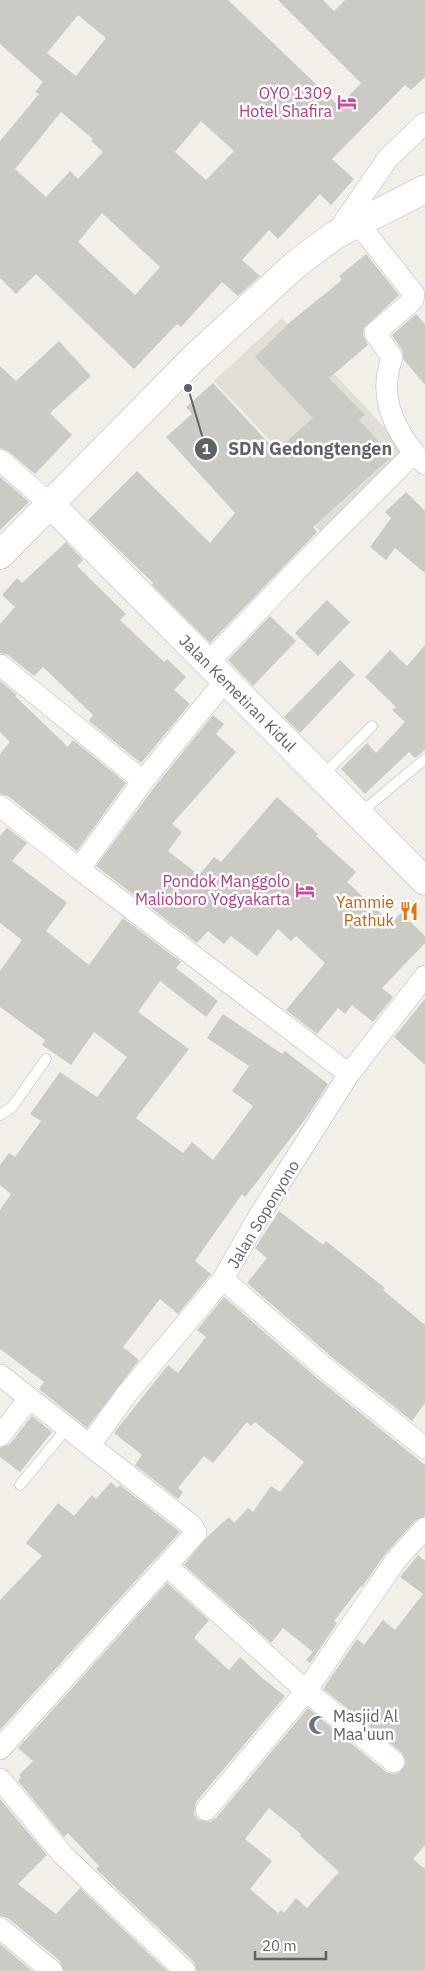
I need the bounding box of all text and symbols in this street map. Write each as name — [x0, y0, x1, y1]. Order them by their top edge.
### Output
place label: OYO 1309 Hotel Shafira — [239, 83, 332, 121]
hotel icon: OYO 1309 Hotel Shafira — [336, 91, 358, 113]
callout: SDN Gedongtengen — [193, 432, 402, 465]
text: SDN Gedongtengen — [228, 437, 392, 460]
text: 1 — [201, 439, 211, 458]
street label: Jalan Kemetiran Kidul — [175, 630, 301, 756]
place label: Pondok Manggolo Malioboro Yogyakarta — [135, 871, 290, 909]
hotel icon: Pondok Manggolo Malioboro Yogyakarta — [294, 879, 316, 901]
place label: Yammie Pathuk — [336, 892, 395, 930]
restaurant icon: Yammie Pathuk — [398, 900, 420, 922]
street label: Jalan Soponyono — [223, 1156, 303, 1272]
place label: Masjid Al Maa'uun — [333, 1706, 398, 1744]
mosque icon: Masjid Al Maa'uun — [307, 1714, 329, 1736]
scale bar — [255, 1928, 326, 1960]
text: 20 m — [262, 1936, 297, 1955]

